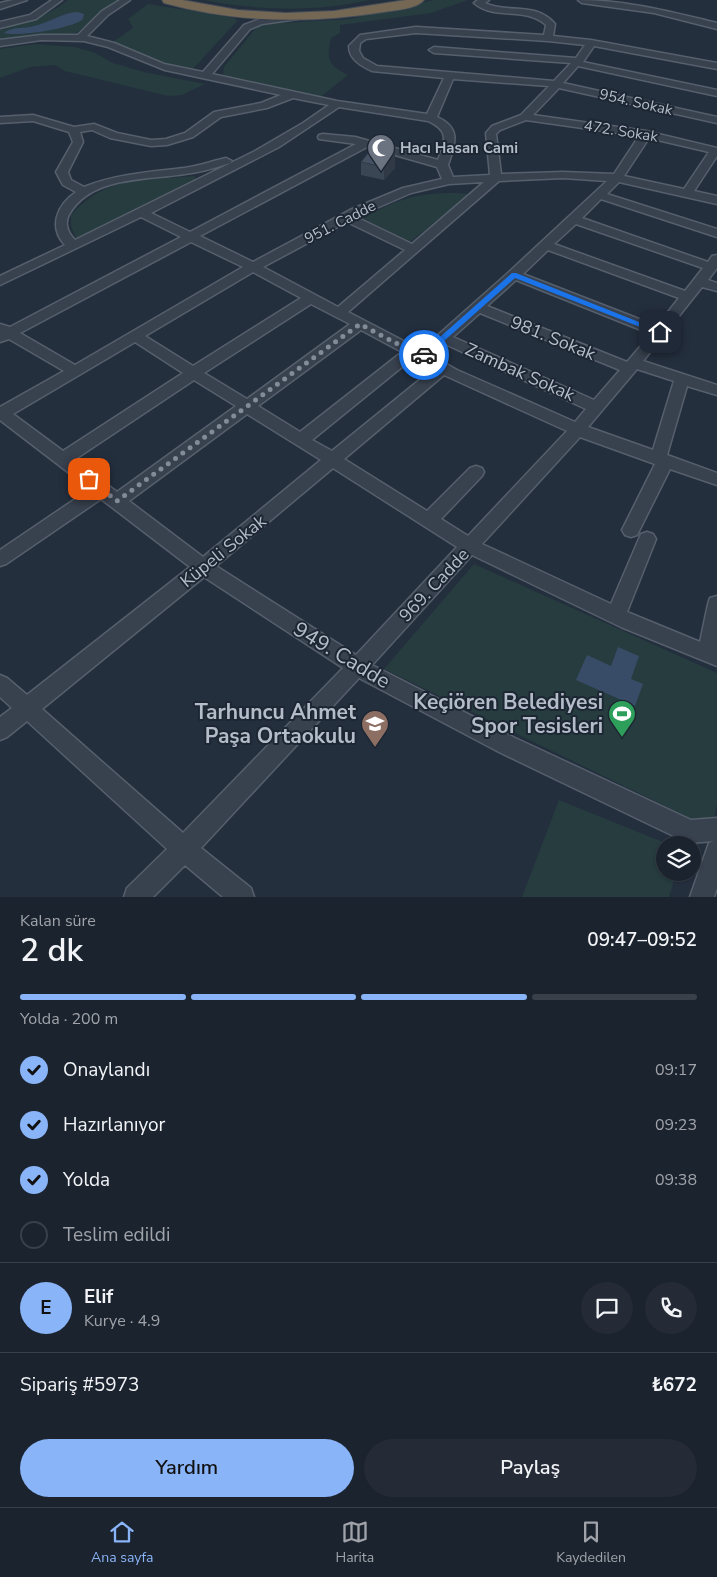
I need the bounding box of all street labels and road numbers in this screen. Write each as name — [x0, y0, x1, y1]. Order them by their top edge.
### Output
street label: 954. Sokak — [597, 84, 675, 120]
street label: 472. Sokak — [583, 115, 660, 147]
street label: 951. Cadde — [301, 195, 379, 249]
street label: 981. Sokak — [507, 310, 600, 366]
street label: Zambak Sokak — [461, 337, 579, 407]
street label: Küpeli Sokak — [175, 508, 272, 593]
street label: 969. Cadde — [393, 543, 475, 627]
street label: 949. Cadde — [288, 615, 396, 695]

